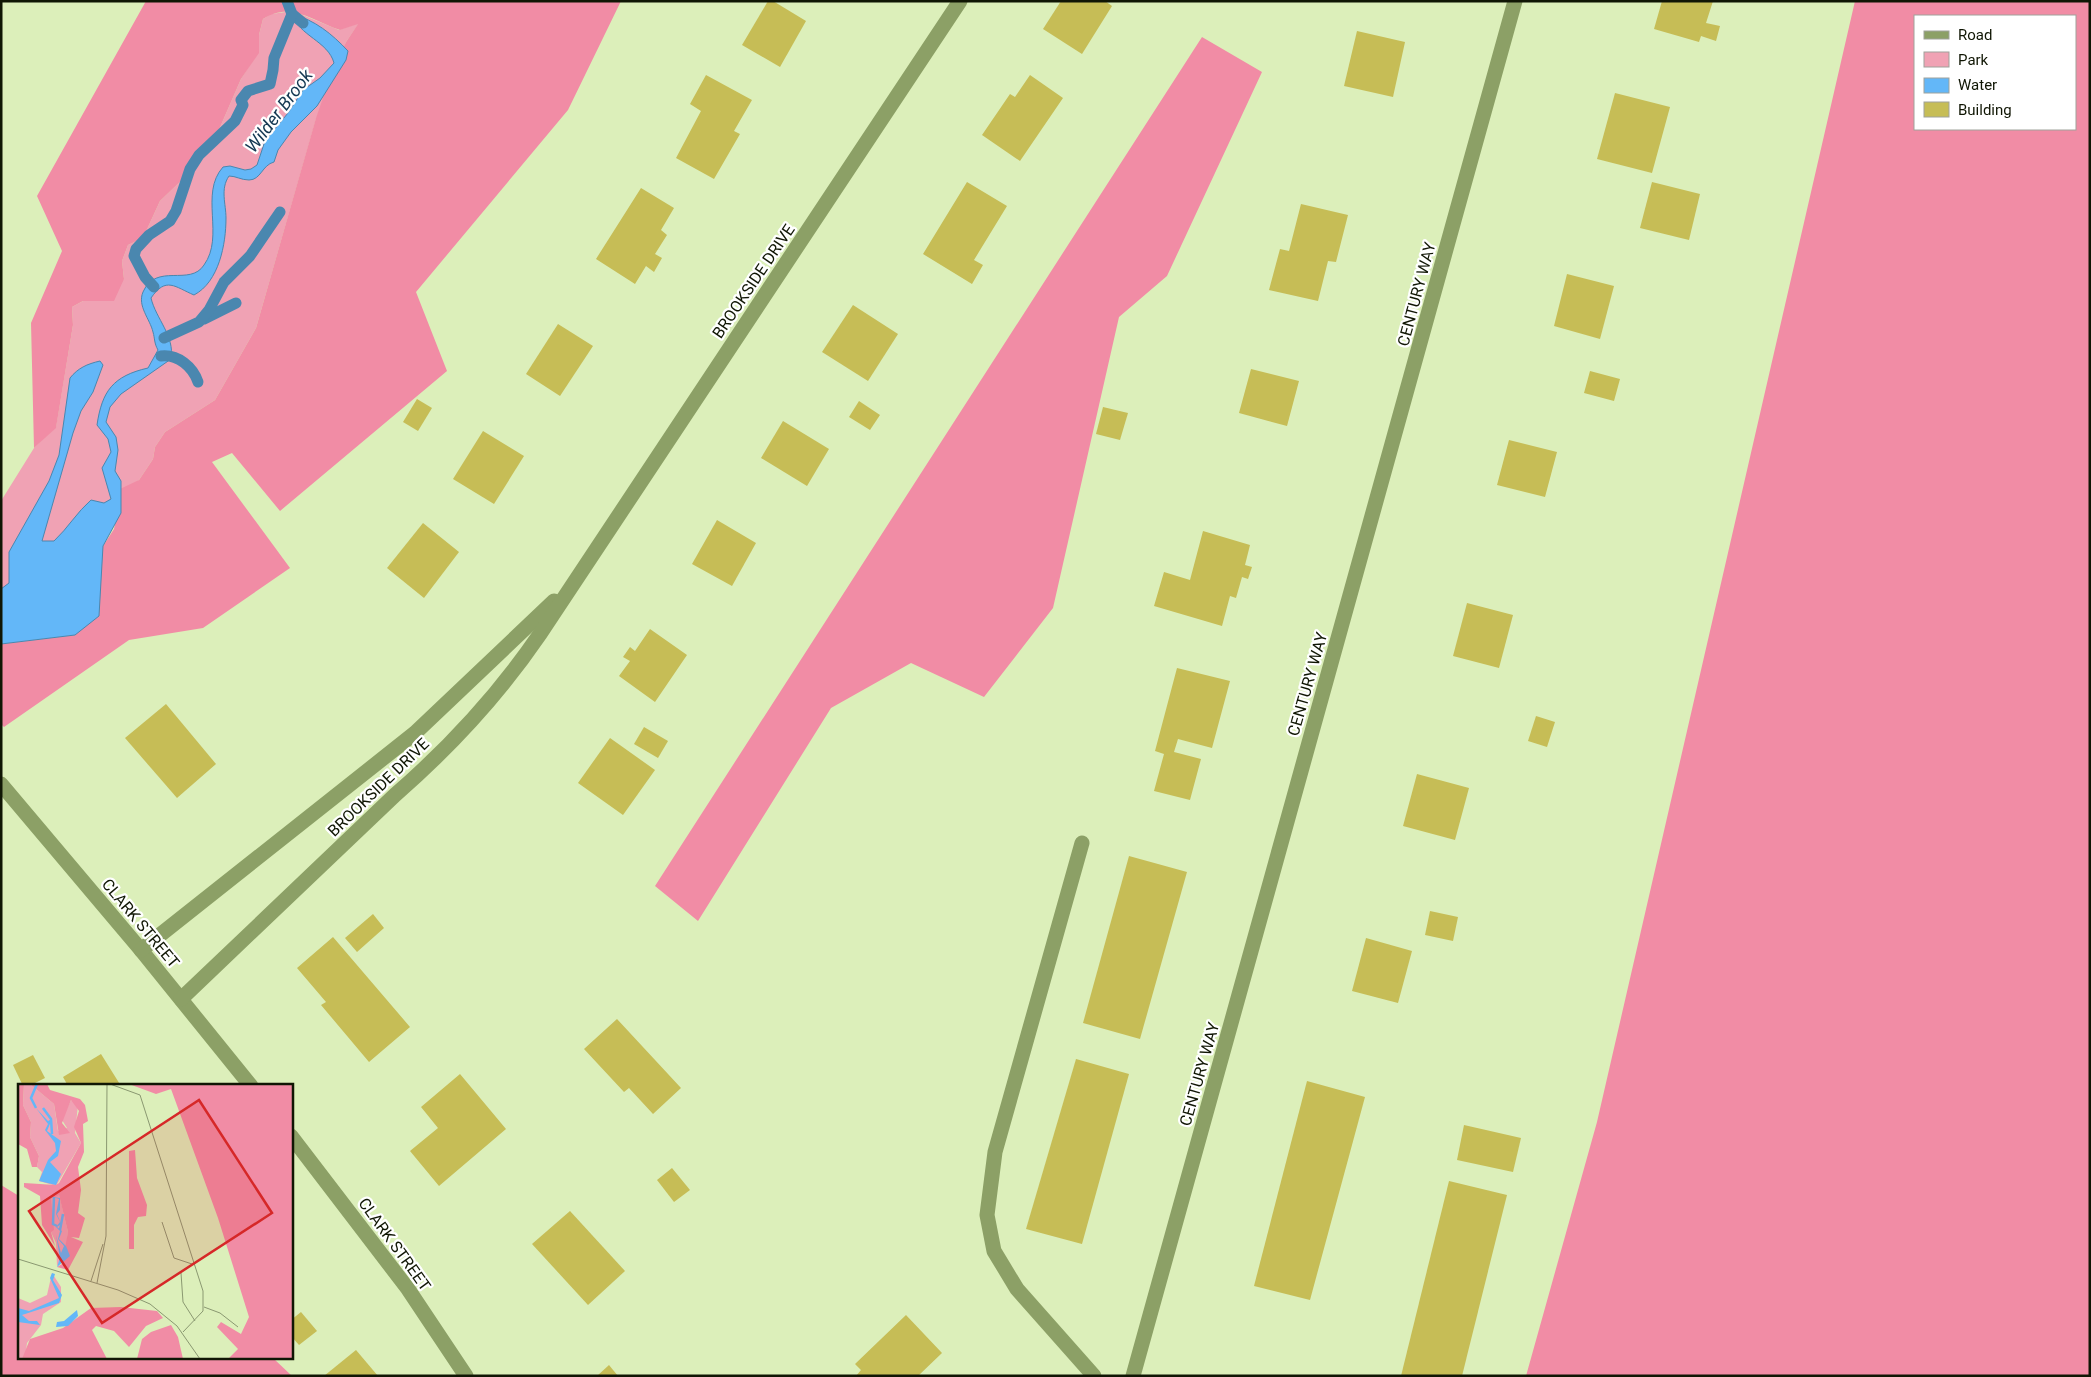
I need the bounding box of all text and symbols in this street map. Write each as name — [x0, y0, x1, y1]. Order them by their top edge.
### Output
legend — [1914, 15, 2076, 130]
text: Road — [1958, 26, 1992, 44]
text: Park — [1958, 51, 1989, 69]
water label: Wilder Brook — [240, 64, 317, 156]
text: Water — [1958, 76, 1997, 94]
text: Building — [1958, 101, 2012, 119]
street label: BROOKSIDE DRIVE — [708, 221, 799, 342]
street label: CENTURY WAY — [1393, 240, 1440, 348]
street label: CENTURY WAY — [1284, 630, 1331, 738]
street label: BROOKSIDE DRIVE — [324, 734, 433, 840]
street label: CLARK STREET — [98, 875, 184, 972]
street label: CENTURY WAY — [1176, 1020, 1223, 1128]
inset map — [18, 1084, 292, 1360]
street label: CLARK STREET — [354, 1194, 435, 1295]

